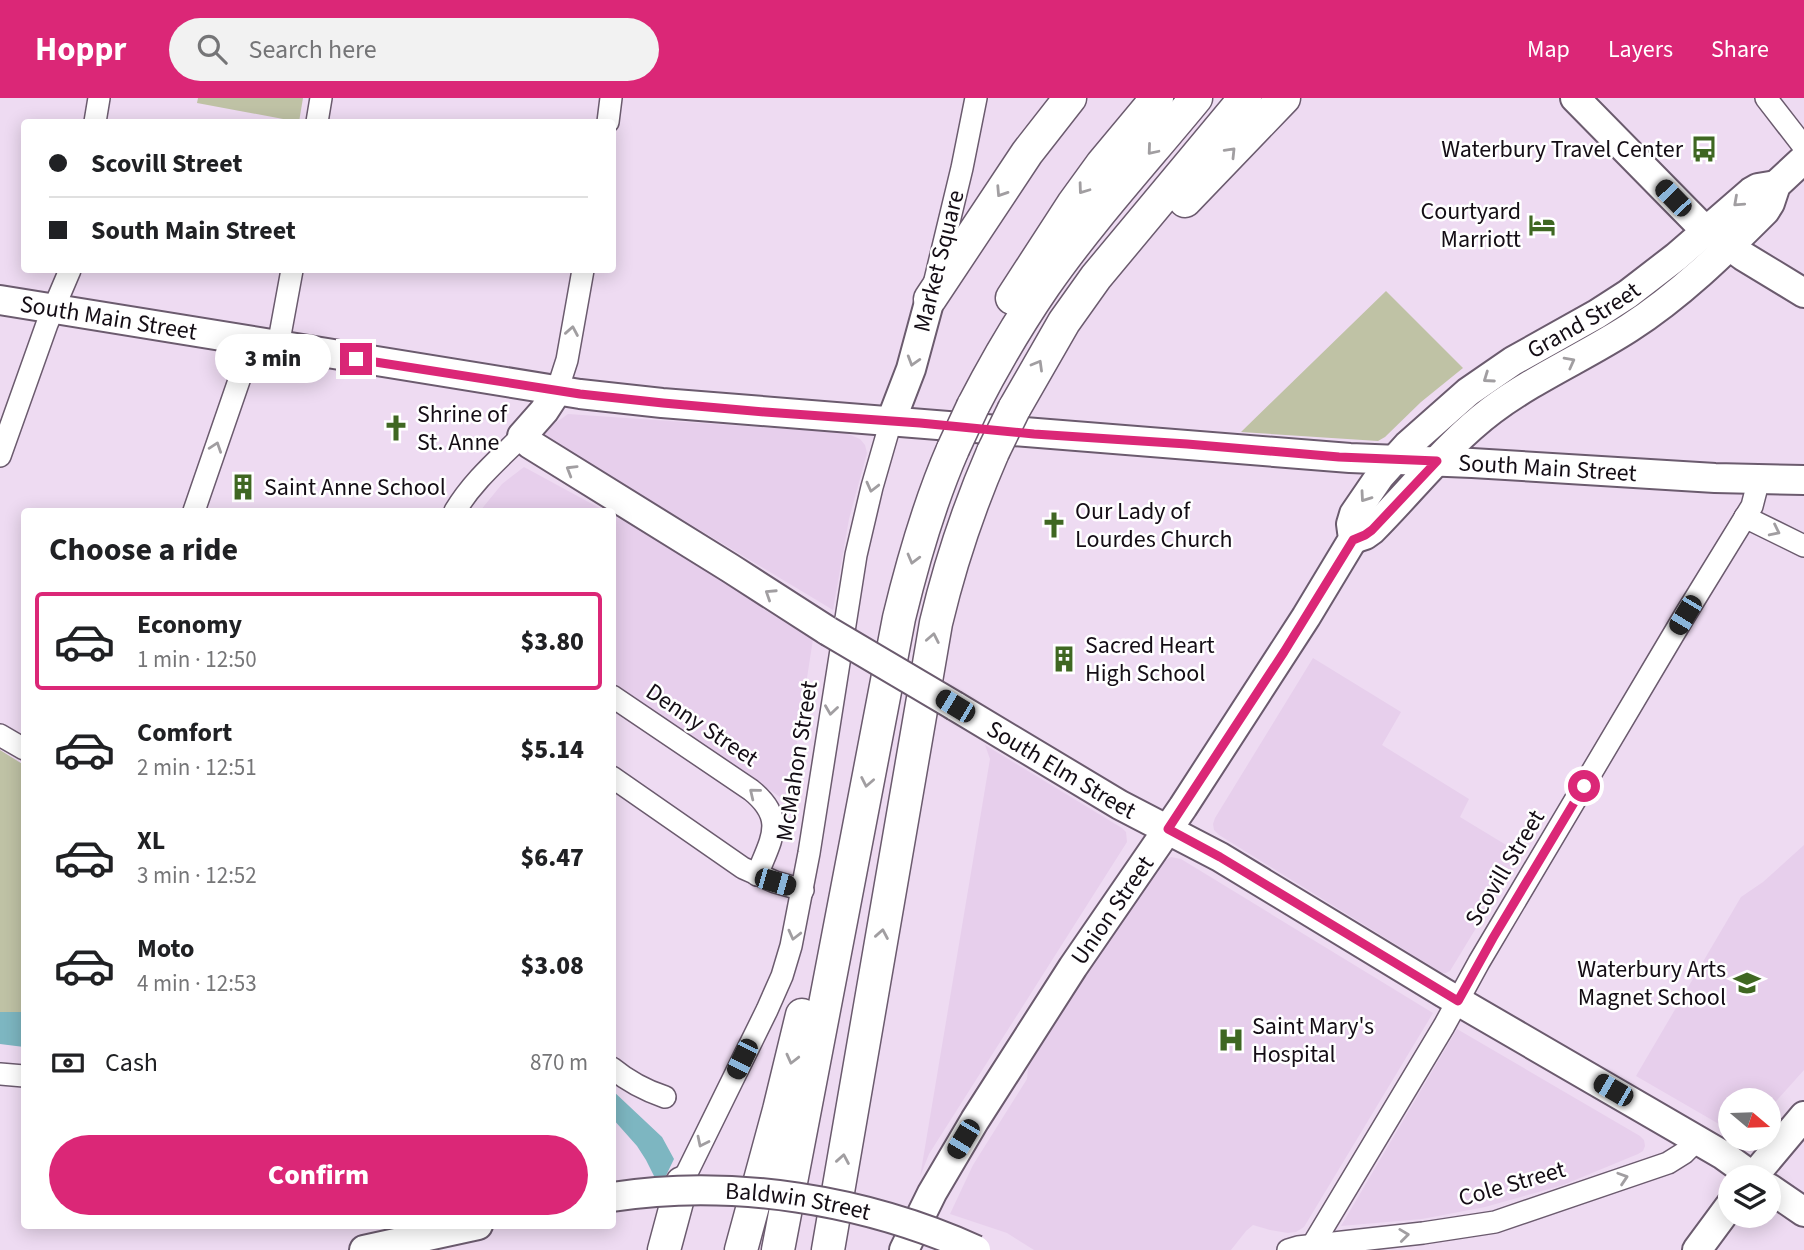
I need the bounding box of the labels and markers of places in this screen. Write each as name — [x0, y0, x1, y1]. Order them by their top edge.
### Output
place label: Waterbury Travel Center — [1441, 132, 1684, 167]
bus stop icon: Waterbury Travel Center — [1689, 134, 1719, 164]
place label: Courtyard Marriott — [1421, 194, 1521, 257]
hotel icon: Courtyard Marriott — [1527, 210, 1557, 240]
place label: Shrine of St. Anne — [417, 397, 508, 460]
church icon: Shrine of St. Anne — [381, 413, 411, 443]
place label: Saint Anne School — [264, 470, 446, 505]
building icon: Saint Anne School — [228, 472, 258, 502]
place label: Our Lady of Lourdes Church — [1075, 494, 1233, 557]
church icon: Our Lady of Lourdes Church — [1039, 510, 1069, 540]
place label: Sacred Heart High School — [1085, 628, 1215, 691]
building icon: Sacred Heart High School — [1049, 644, 1079, 674]
place label: Waterbury Arts Magnet School — [1577, 952, 1726, 1015]
school or university icon: Waterbury Arts Magnet School — [1732, 968, 1762, 998]
place label: Saint Mary's Hospital — [1252, 1009, 1374, 1072]
hospital icon: Saint Mary's Hospital — [1216, 1025, 1246, 1055]

